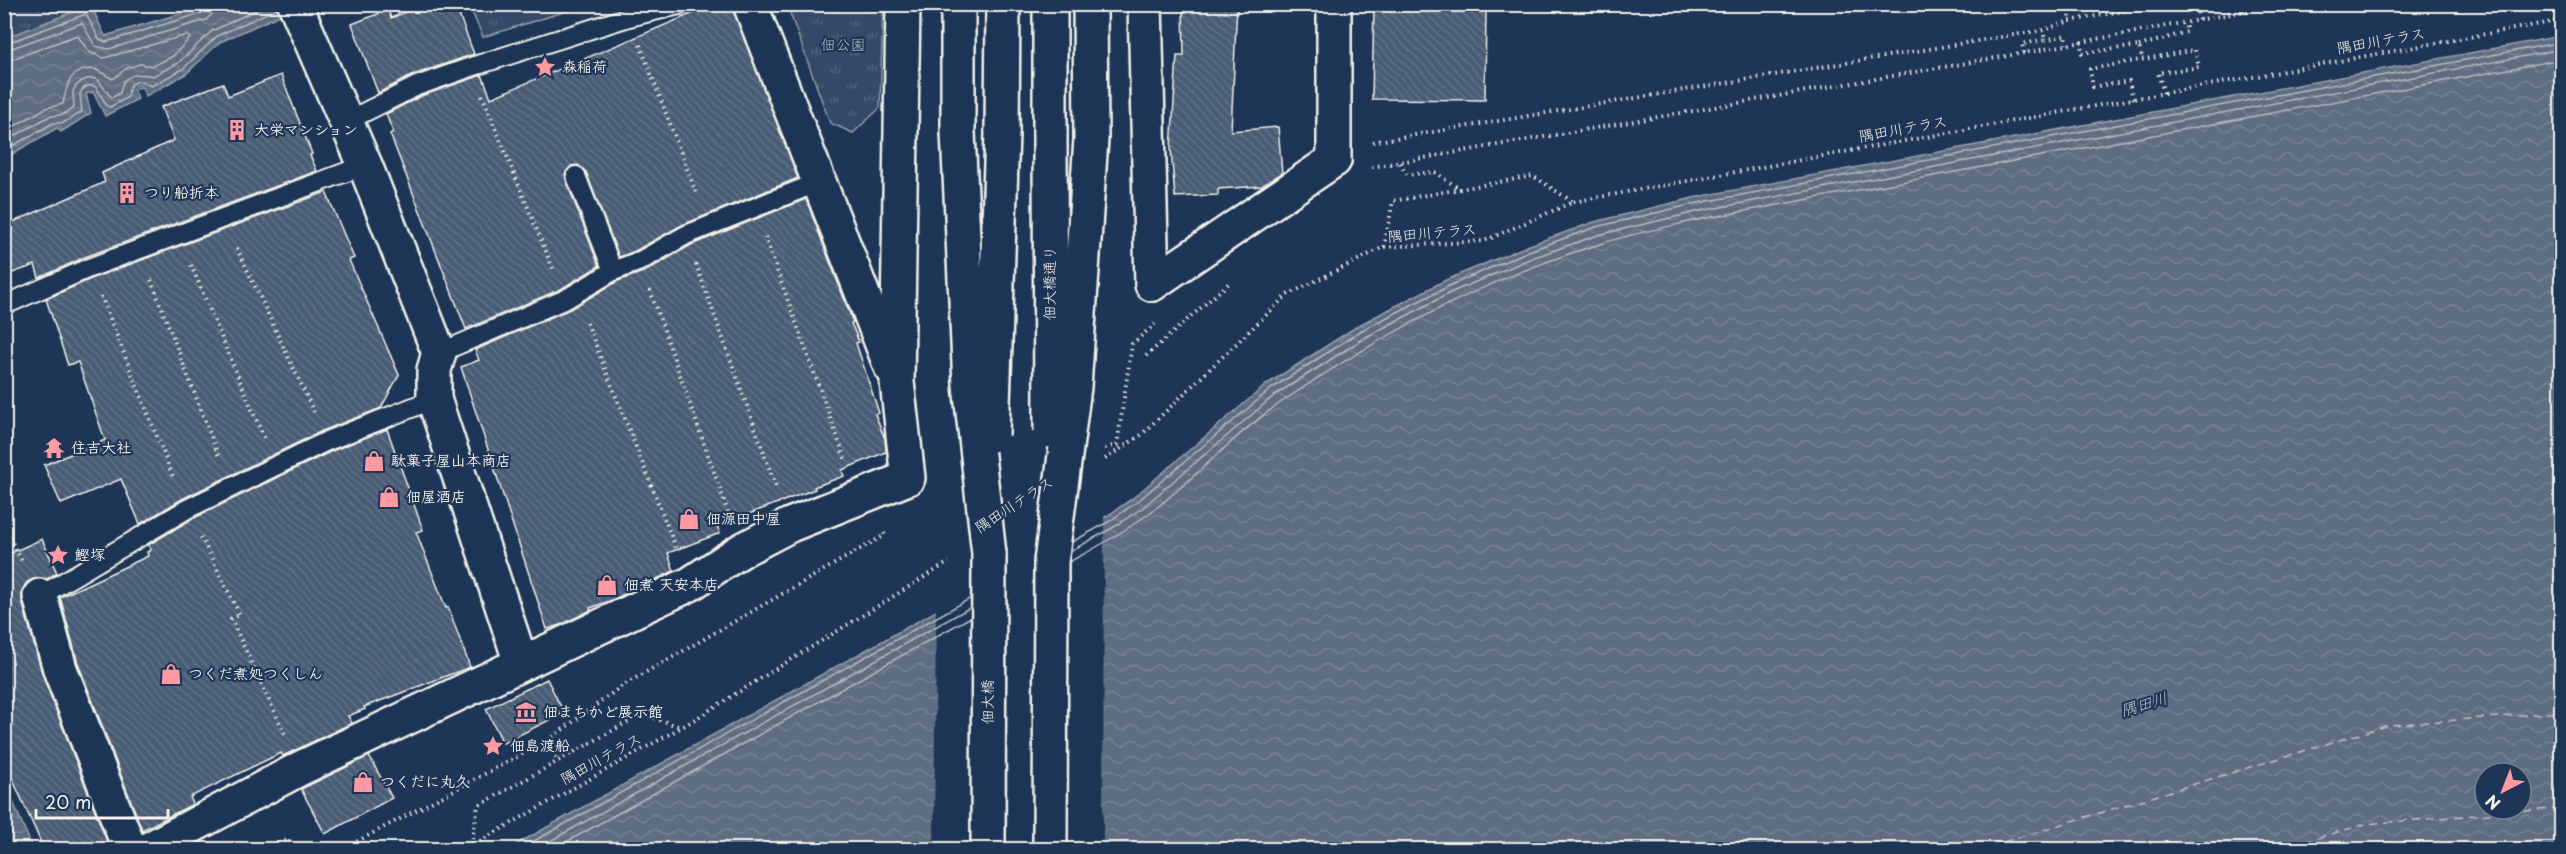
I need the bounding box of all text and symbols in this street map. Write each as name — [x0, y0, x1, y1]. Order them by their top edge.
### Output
street label: 隅田川テラス — [2335, 20, 2427, 59]
park label: 佃公園 — [820, 32, 866, 55]
place label: 森稲荷 — [562, 54, 607, 77]
place icon: 森稲荷 — [533, 55, 557, 79]
street label: 隅田川テラス — [1857, 108, 1949, 147]
place label: 大栄マンション — [254, 117, 358, 140]
building icon: 大栄マンション — [225, 118, 249, 142]
place label: つり船折本 — [144, 180, 219, 203]
building icon: つり船折本 — [115, 181, 139, 205]
street label: 隅田川テラス — [1386, 216, 1477, 247]
street label: 佃大橋通り — [1037, 245, 1060, 321]
place label: 住吉大社 — [71, 435, 131, 458]
temple icon: 住吉大社 — [42, 436, 66, 460]
place label: 駄菓子屋山本商店 — [391, 448, 511, 471]
shop icon: 駄菓子屋山本商店 — [362, 449, 386, 473]
street label: 隅田川テラス — [969, 470, 1057, 538]
place label: 佃屋酒店 — [406, 484, 466, 507]
shop icon: 佃屋酒店 — [377, 485, 401, 509]
place label: 佃源田中屋 — [706, 506, 781, 529]
shop icon: 佃源田中屋 — [677, 507, 701, 531]
place label: 鰹塚 — [75, 542, 105, 565]
place icon: 鰹塚 — [46, 543, 70, 567]
place label: 佃煮 天安本店 — [624, 572, 719, 595]
shop icon: 佃煮 天安本店 — [595, 573, 619, 597]
place label: つくだ煮処つくしん — [188, 661, 323, 684]
shop icon: つくだ煮処つくしん — [159, 662, 183, 686]
street label: 佃大橋 — [975, 679, 998, 725]
water label: 隅田川 — [2117, 685, 2170, 721]
place label: 佃まちかど展示館 — [543, 699, 663, 722]
museum icon: 佃まちかど展示館 — [514, 700, 538, 724]
street label: 隅田川テラス — [556, 726, 645, 789]
place label: 佃島渡船 — [510, 733, 570, 756]
place icon: 佃島渡船 — [481, 734, 505, 758]
north arrow — [2473, 761, 2533, 821]
place label: つくだに丸久 — [380, 769, 470, 792]
shop icon: つくだに丸久 — [351, 770, 375, 794]
scale bar — [36, 782, 168, 820]
text: 20 m — [45, 788, 91, 815]
text: N — [2480, 790, 2505, 816]

